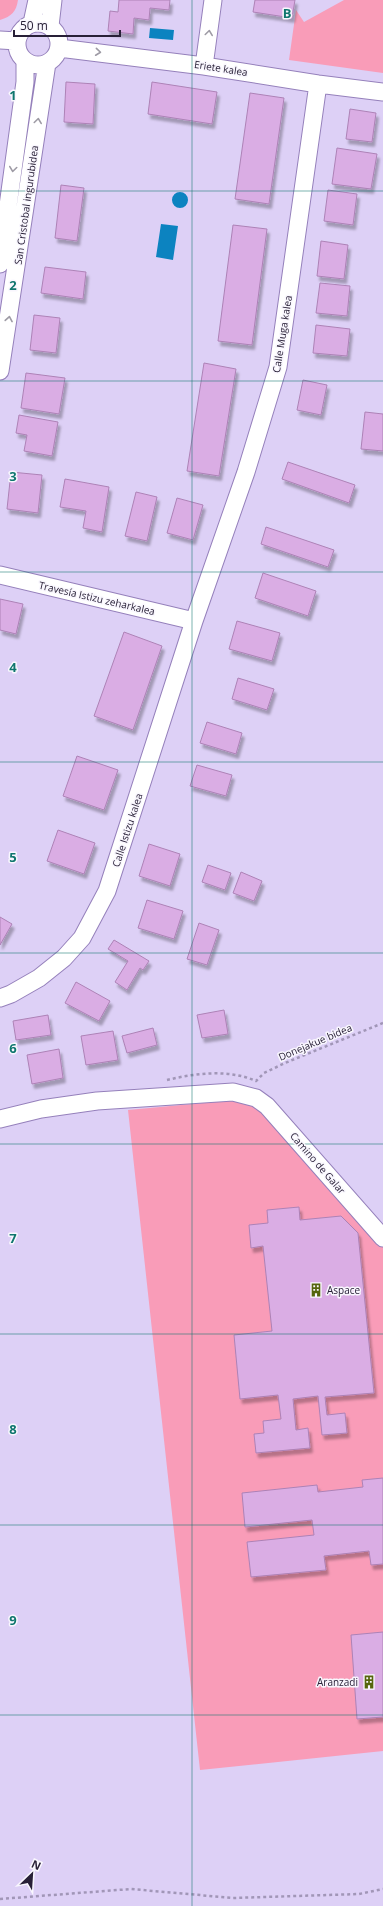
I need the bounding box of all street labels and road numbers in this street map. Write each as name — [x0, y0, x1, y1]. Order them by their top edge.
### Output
street label: Eriete kalea — [193, 57, 249, 79]
street label: San Cristobal ingurubidea — [11, 145, 41, 265]
street label: Calle Muga kalea — [269, 294, 295, 374]
street label: Travesía Istizu zeharkalea — [38, 578, 156, 618]
street label: Calle Istizu kalea — [108, 791, 146, 869]
street label: Donejakue bidea — [276, 1020, 354, 1064]
street label: Camino de Galar — [287, 1129, 349, 1197]

